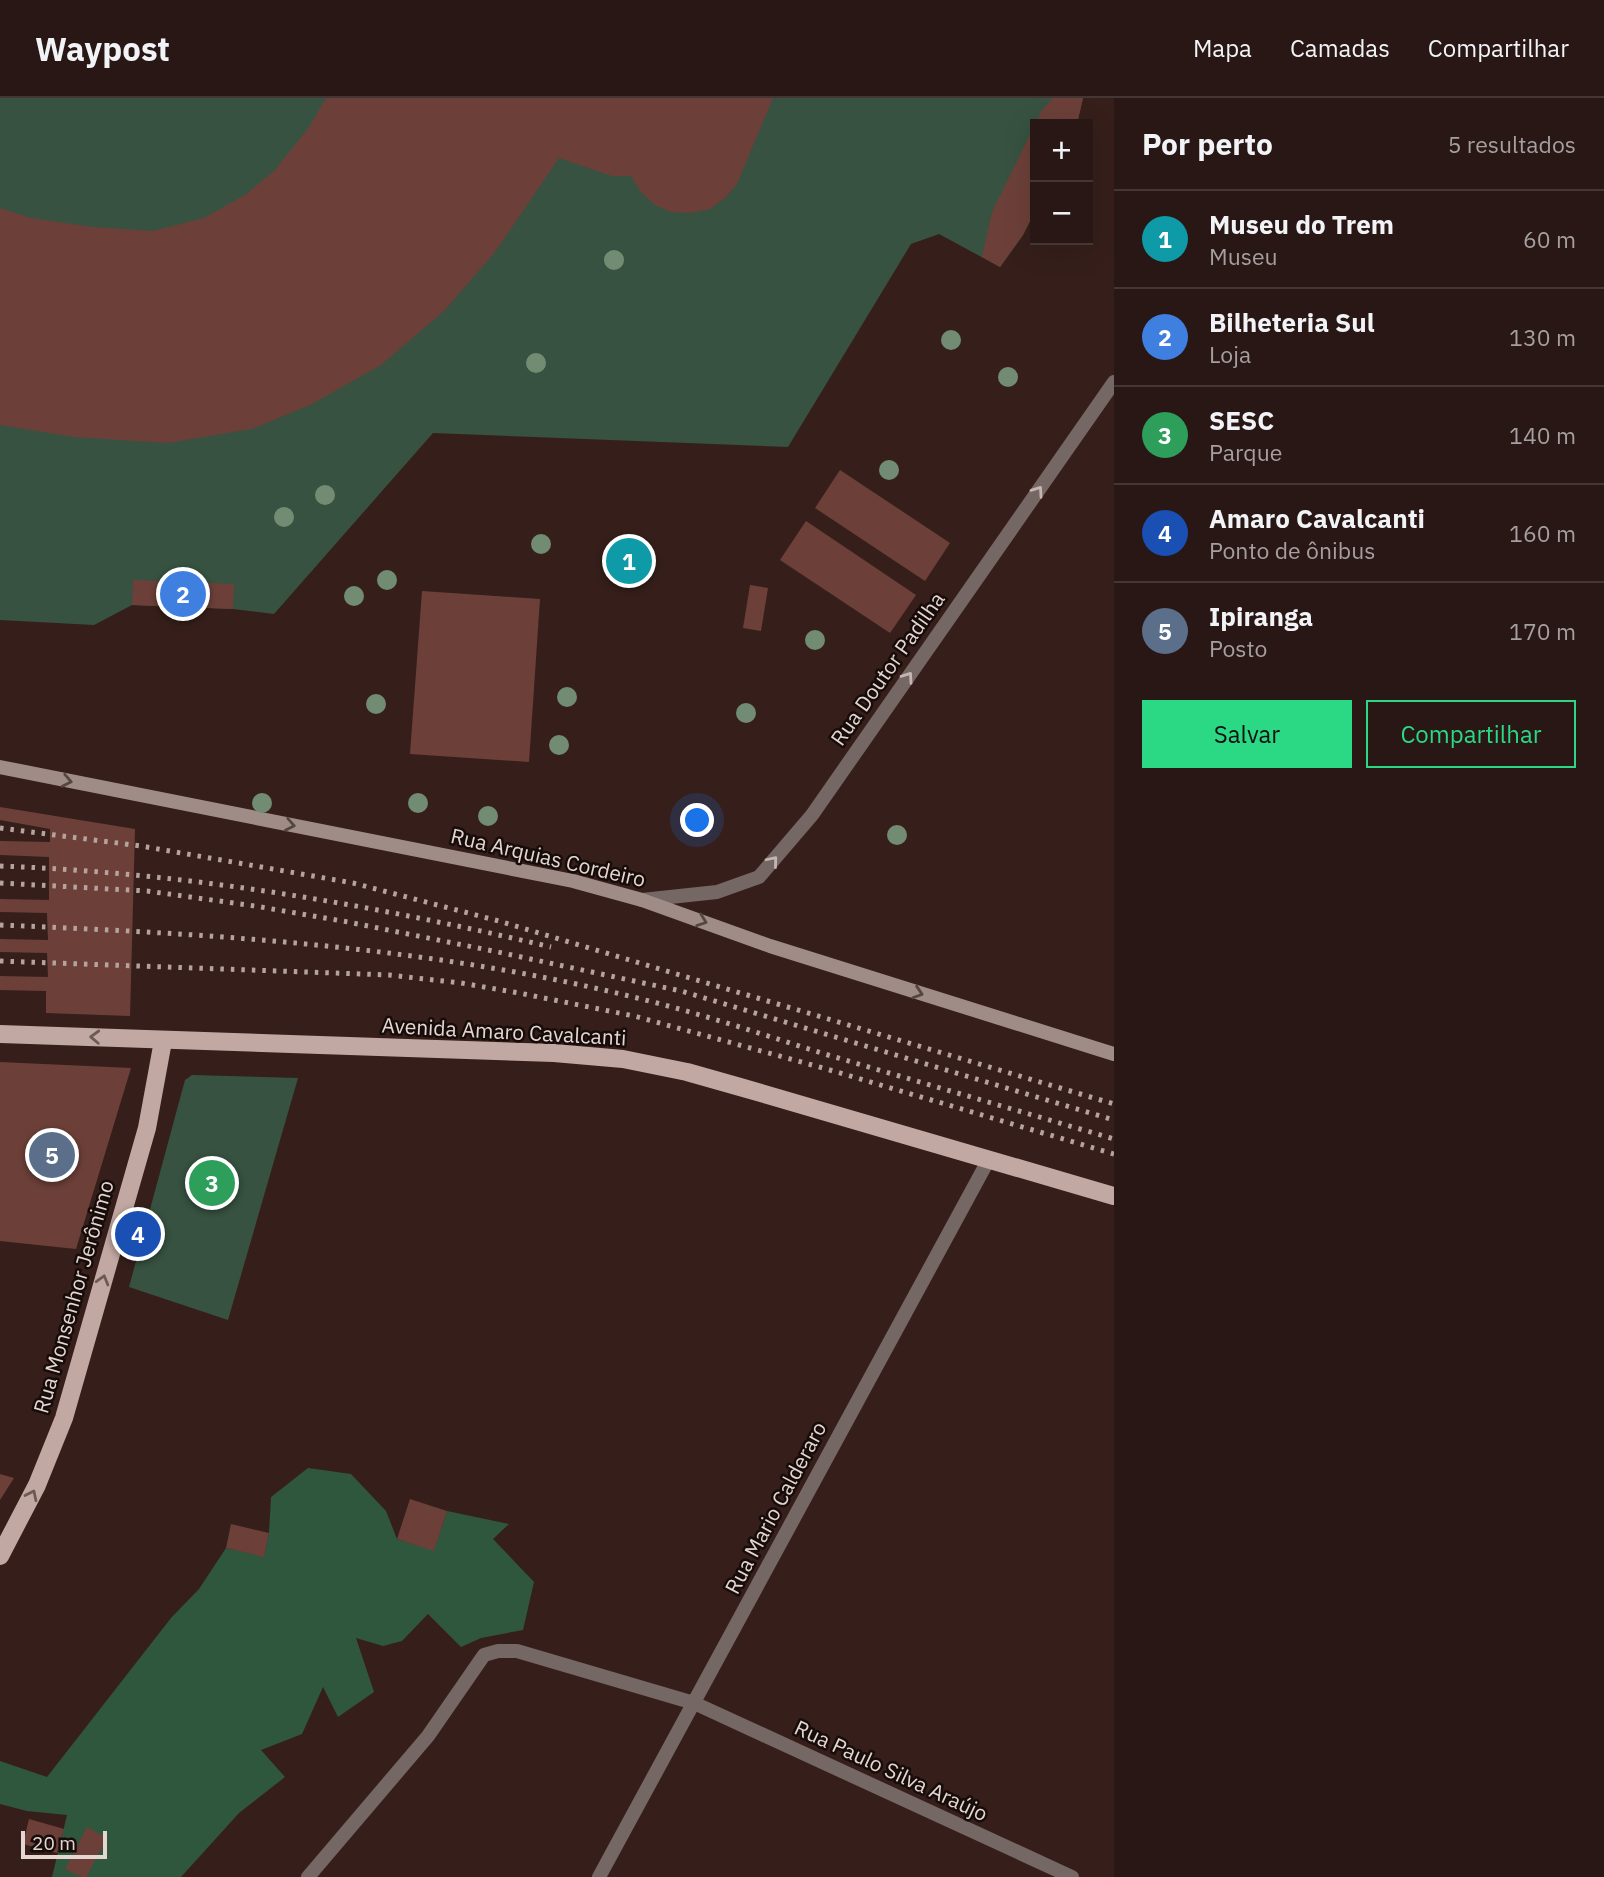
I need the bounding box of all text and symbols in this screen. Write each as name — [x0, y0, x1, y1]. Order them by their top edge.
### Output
text: Waypost — [35, 27, 170, 70]
text: Mapa — [1193, 32, 1252, 64]
text: Camadas — [1290, 32, 1390, 64]
text: Compartilhar — [1428, 32, 1569, 64]
map controls — [1030, 119, 1093, 245]
button: + — [1030, 119, 1093, 182]
text: Por perto — [1142, 124, 1273, 163]
text: 5 resultados — [1448, 129, 1576, 159]
button: − — [1030, 182, 1093, 245]
text: Museu do Trem — [1209, 207, 1394, 241]
text: 1 — [1158, 224, 1172, 254]
text: 60 m — [1523, 224, 1576, 254]
text: Museu — [1209, 241, 1278, 271]
text: Bilheteria Sul — [1209, 305, 1375, 339]
text: 2 — [1158, 322, 1172, 352]
text: 130 m — [1509, 322, 1576, 352]
text: Loja — [1209, 339, 1251, 369]
text: SESC — [1209, 403, 1274, 437]
text: 3 — [1158, 420, 1172, 450]
text: 140 m — [1509, 420, 1576, 450]
text: Parque — [1209, 437, 1282, 467]
one-way arrow — [1030, 486, 1042, 499]
text: Amaro Cavalcanti — [1209, 501, 1425, 535]
text: 4 — [1158, 518, 1172, 548]
text: 160 m — [1509, 518, 1576, 548]
pin: 1 — [606, 535, 652, 587]
text: Ponto de ônibus — [1209, 535, 1375, 565]
pin: 2 — [160, 568, 206, 620]
street label: Rua Doutor Padilha — [824, 586, 951, 751]
text: Ipiranga — [1209, 599, 1313, 633]
text: 5 — [1158, 616, 1172, 646]
text: 170 m — [1509, 616, 1576, 646]
text: Posto — [1209, 633, 1267, 663]
one-way arrow — [900, 672, 912, 685]
button: Salvar — [1142, 700, 1352, 768]
button: Compartilhar — [1366, 700, 1576, 768]
one-way arrow — [61, 772, 73, 787]
your location — [680, 803, 714, 837]
one-way arrow — [284, 817, 296, 832]
street label: Rua Arquias Cordeiro — [448, 821, 648, 893]
one-way arrow — [765, 856, 777, 869]
one-way arrow — [695, 913, 707, 927]
one-way arrow — [911, 985, 923, 999]
street label: Avenida Amaro Cavalcanti — [381, 1011, 627, 1051]
one-way arrow — [89, 1030, 100, 1045]
pin: 5 — [29, 1129, 75, 1181]
pin: 3 — [189, 1157, 235, 1209]
street label: Rua Monsenhor Jerônimo — [26, 1177, 120, 1417]
pin: 4 — [115, 1208, 161, 1260]
one-way arrow — [94, 1274, 109, 1286]
street label: Rua Mario Calderaro — [718, 1416, 832, 1599]
one-way arrow — [24, 1490, 38, 1502]
street label: Rua Paulo Silva Araújo — [790, 1713, 993, 1827]
scale bar — [21, 1828, 107, 1860]
text: 20 m — [32, 1831, 76, 1855]

